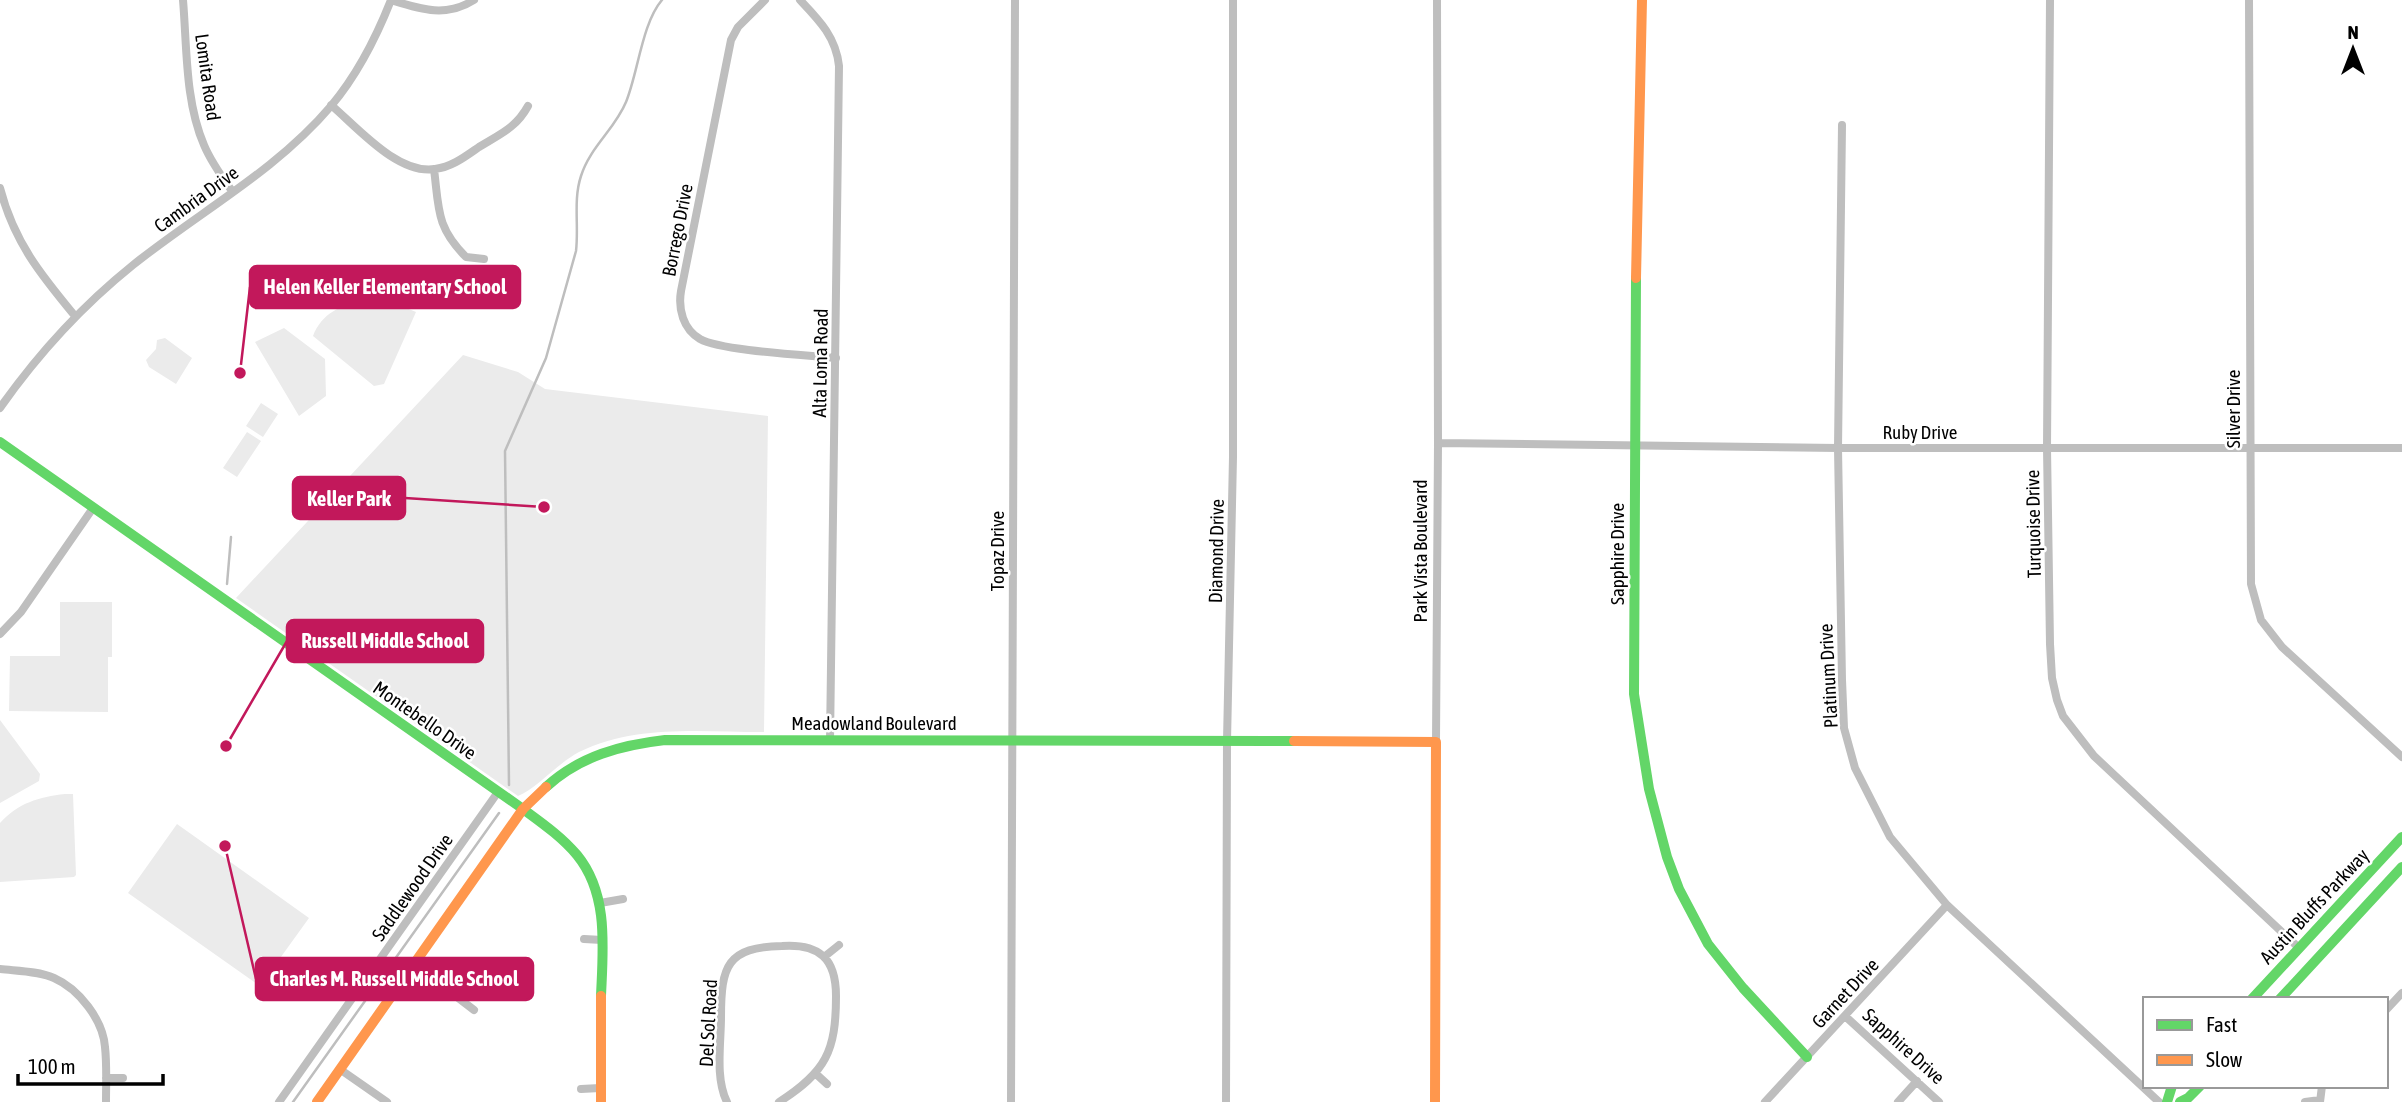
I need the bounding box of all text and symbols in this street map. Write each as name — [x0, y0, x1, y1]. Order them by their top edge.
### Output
north arrow — [2318, 14, 2388, 84]
text: N — [2347, 21, 2359, 43]
street label: Lomita Road — [191, 32, 225, 122]
street label: Cambria Drive — [150, 161, 242, 237]
street label: Borrego Drive — [657, 182, 697, 278]
callout: Helen Keller Elementary School — [250, 266, 520, 308]
text: Helen Keller Elementary School — [264, 274, 507, 298]
street label: Alta Loma Road — [808, 308, 832, 418]
street label: Silver Drive — [2222, 370, 2244, 448]
street label: Ruby Drive — [1883, 421, 1957, 443]
street label: Turquoise Drive — [2021, 470, 2045, 578]
callout: Keller Park — [293, 477, 405, 519]
street label: Park Vista Boulevard — [1409, 479, 1431, 623]
text: Keller Park — [307, 486, 392, 510]
street label: Diamond Drive — [1204, 499, 1228, 603]
street label: Sapphire Drive — [1606, 503, 1628, 605]
street label: Topaz Drive — [986, 511, 1008, 591]
callout: Russell Middle School — [287, 620, 483, 662]
street label: Platinum Drive — [1814, 623, 1842, 729]
text: Russell Middle School — [301, 628, 469, 652]
street label: Montebello Drive — [369, 676, 481, 764]
street label: Meadowland Boulevard — [791, 712, 957, 734]
street label: Saddlewood Drive — [367, 829, 457, 945]
street label: Austin Bluffs Parkway — [2255, 844, 2373, 968]
street label: Garnet Drive — [1807, 954, 1883, 1032]
callout: Charles M. Russell Middle School — [256, 958, 533, 1000]
text: Charles M. Russell Middle School — [269, 966, 519, 990]
street label: Del Sol Road — [695, 979, 721, 1067]
legend — [2143, 997, 2388, 1088]
street label: Sapphire Drive — [1859, 1004, 1949, 1088]
text: Fast — [2206, 1012, 2237, 1036]
scale bar — [18, 1042, 163, 1086]
text: Slow — [2206, 1047, 2243, 1071]
text: 100 m — [28, 1054, 76, 1078]

